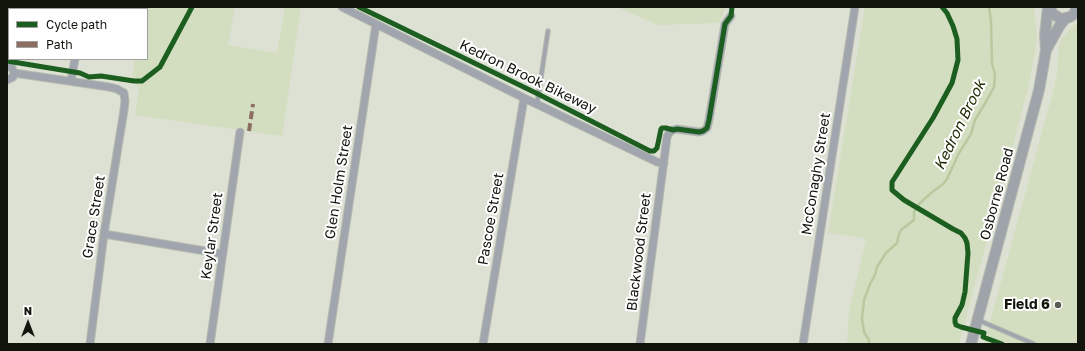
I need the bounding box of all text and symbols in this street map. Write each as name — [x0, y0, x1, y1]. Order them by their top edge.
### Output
legend — [8, 8, 148, 60]
text: Cycle path — [46, 17, 107, 32]
text: Path — [46, 37, 73, 52]
street label: Kedron Brook Bikeway — [457, 37, 599, 117]
water label: Kedron Brook — [930, 77, 990, 173]
street label: McConaghy Street — [798, 112, 834, 236]
street label: Glen Holm Street — [322, 124, 356, 240]
street label: Osborne Road — [977, 146, 1017, 242]
street label: Pascoe Street — [475, 172, 507, 266]
street label: Grace Street — [79, 174, 109, 260]
street label: Keylar Street — [198, 191, 226, 281]
street label: Blackwood Street — [623, 192, 655, 312]
place label: Field 6 — [1004, 297, 1050, 313]
marker: Field 6 — [1053, 300, 1063, 310]
north arrow — [8, 303, 48, 343]
text: N — [24, 304, 32, 317]

